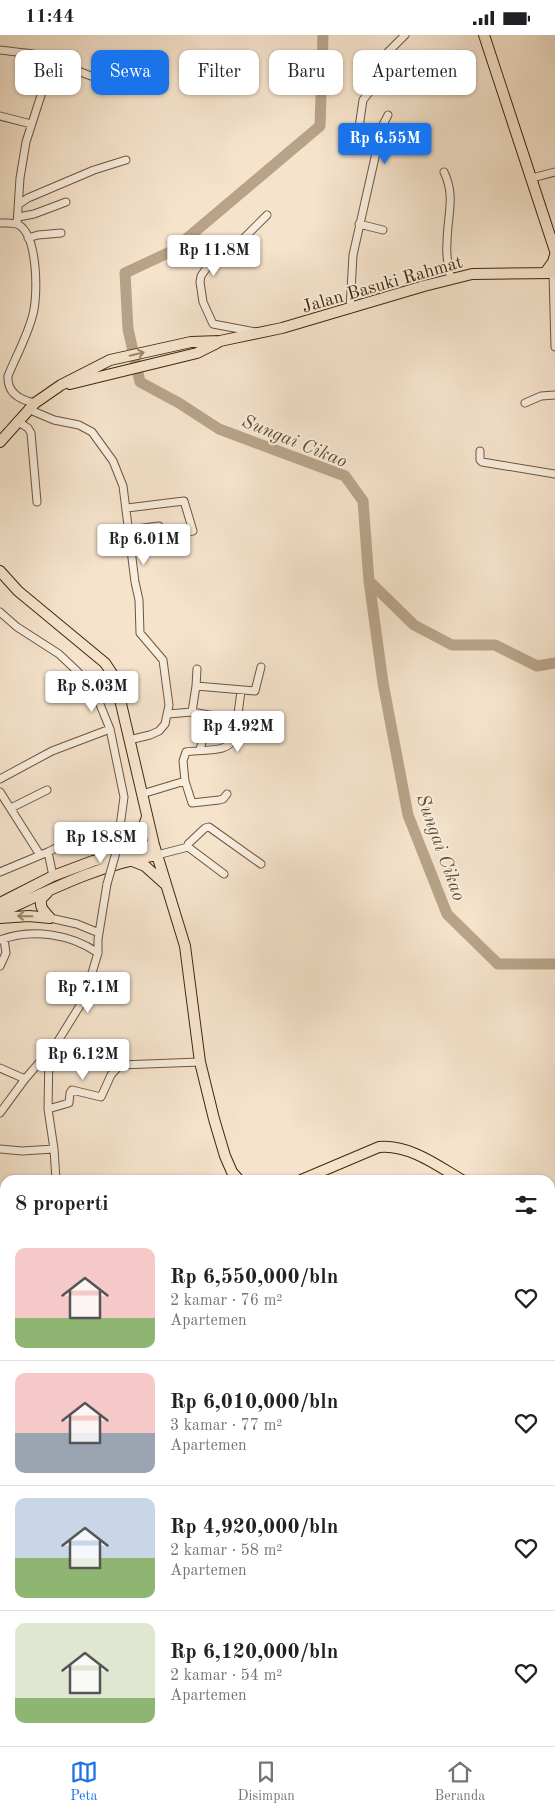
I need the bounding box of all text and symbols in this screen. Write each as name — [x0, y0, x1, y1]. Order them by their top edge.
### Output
text: 11:44 — [25, 8, 74, 27]
chip: Beli — [15, 50, 81, 95]
chip: Sewa — [91, 50, 169, 95]
chip: Filter — [179, 50, 259, 95]
chip: Baru — [269, 50, 343, 95]
chip: Apartemen — [353, 50, 476, 95]
pin: Rp 6.55M — [333, 123, 437, 165]
text: Rp 6.55M — [349, 131, 421, 147]
pin: Rp 11.8M — [162, 235, 266, 277]
text: Rp 11.8M — [178, 243, 250, 259]
street label: Jalan Basuki Rahmat — [300, 253, 465, 317]
one-way arrow — [129, 349, 145, 358]
water label: Sungai Cikao — [239, 413, 350, 472]
pin: Rp 6.01M — [92, 523, 196, 566]
text: Rp 6.01M — [108, 532, 180, 548]
pin: Rp 8.03M — [40, 671, 144, 713]
text: Rp 8.03M — [56, 679, 128, 695]
pin: Rp 4.92M — [186, 711, 290, 753]
text: Rp 4.92M — [202, 719, 274, 735]
water label: Sungai Cikao — [412, 792, 468, 904]
pin: Rp 18.8M — [49, 821, 153, 864]
text: Rp 18.8M — [65, 830, 137, 846]
one-way arrow — [17, 911, 34, 921]
pin: Rp 7.1M — [42, 971, 134, 1014]
text: Rp 7.1M — [57, 980, 119, 996]
pin: Rp 6.12M — [31, 1039, 135, 1081]
text: Rp 6.12M — [47, 1047, 119, 1063]
icon: filters — [512, 1191, 540, 1219]
text: 8 properti — [15, 1194, 109, 1215]
text: Rp 6,550,000/bln — [170, 1267, 338, 1288]
icon: home — [55, 1268, 115, 1328]
icon: heart — [512, 1284, 540, 1312]
text: 2 kamar · 76 m² — [170, 1293, 282, 1309]
text: Apartemen — [170, 1313, 247, 1329]
text: Rp 6,010,000/bln — [170, 1392, 338, 1413]
icon: home — [55, 1393, 115, 1453]
icon: heart — [512, 1409, 540, 1437]
text: 3 kamar · 77 m² — [170, 1418, 282, 1434]
text: Apartemen — [170, 1438, 247, 1454]
text: Rp 4,920,000/bln — [170, 1517, 338, 1538]
icon: home — [55, 1518, 115, 1578]
icon: heart — [512, 1534, 540, 1562]
text: 2 kamar · 58 m² — [170, 1543, 282, 1559]
text: Apartemen — [170, 1563, 247, 1579]
text: Rp 6,120,000/bln — [170, 1642, 338, 1663]
icon: home — [55, 1643, 115, 1703]
icon: heart — [512, 1659, 540, 1687]
text: 2 kamar · 54 m² — [170, 1668, 282, 1684]
text: Apartemen — [170, 1688, 247, 1704]
tab: Peta — [70, 1758, 98, 1805]
tab: Disimpan — [238, 1758, 295, 1805]
tab: Beranda — [435, 1758, 485, 1805]

